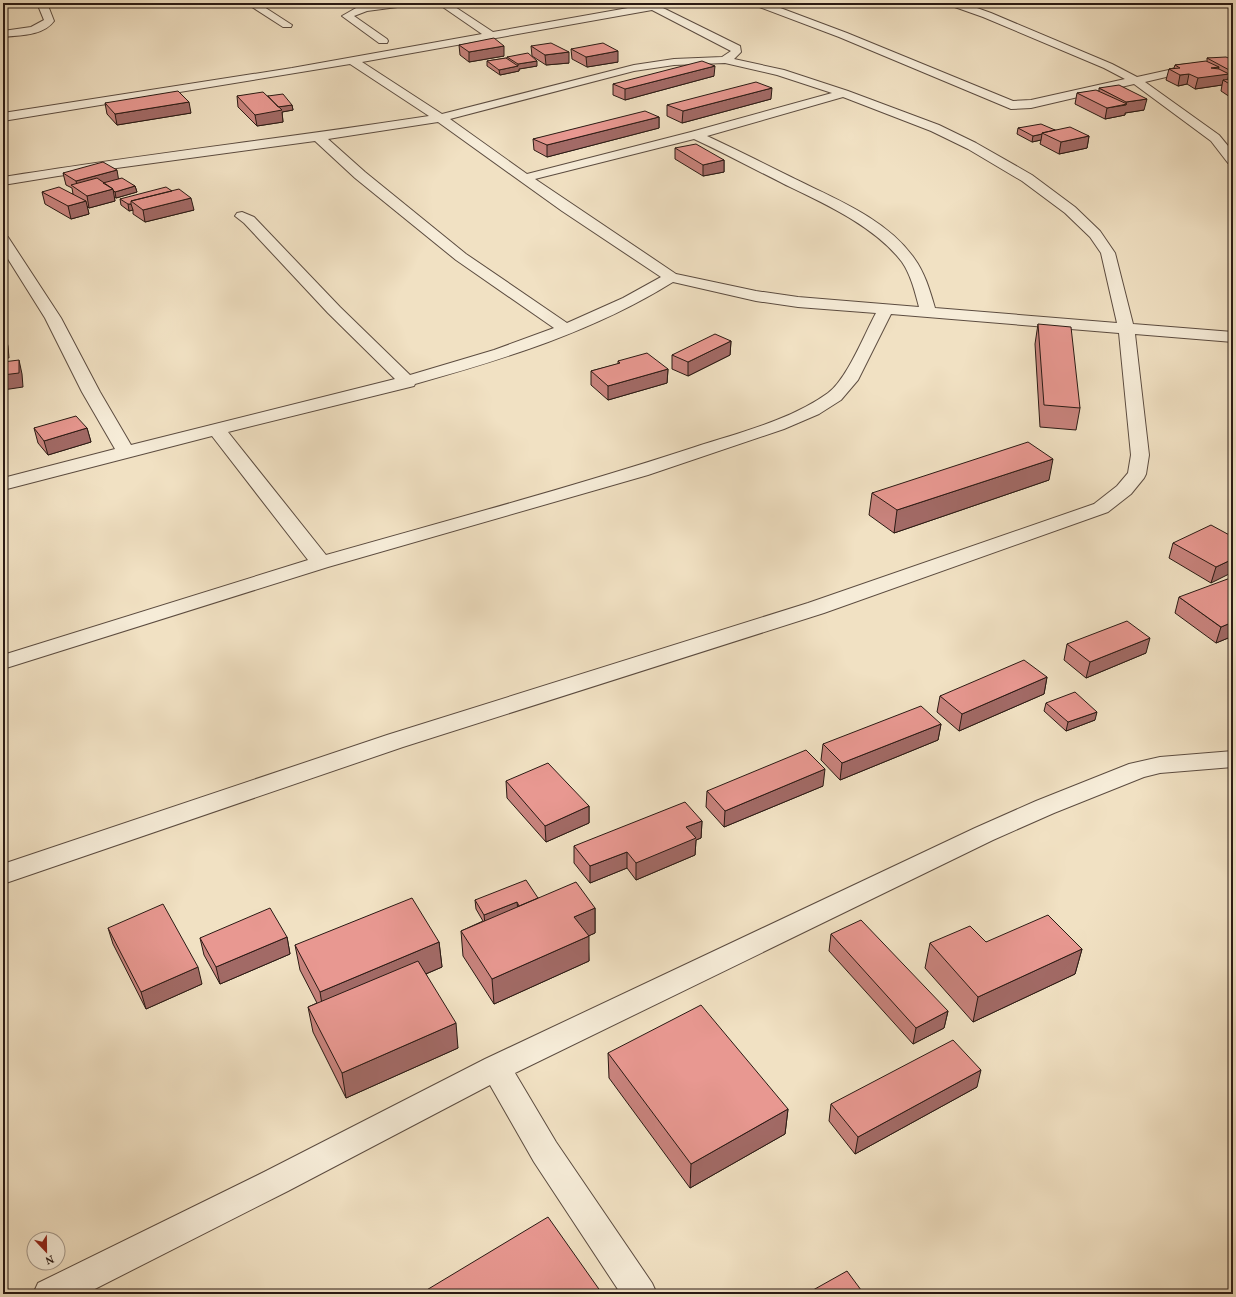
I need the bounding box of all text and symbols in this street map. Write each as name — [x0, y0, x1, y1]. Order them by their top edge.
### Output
north arrow — [26, 1231, 66, 1271]
text: N — [43, 1250, 56, 1267]

